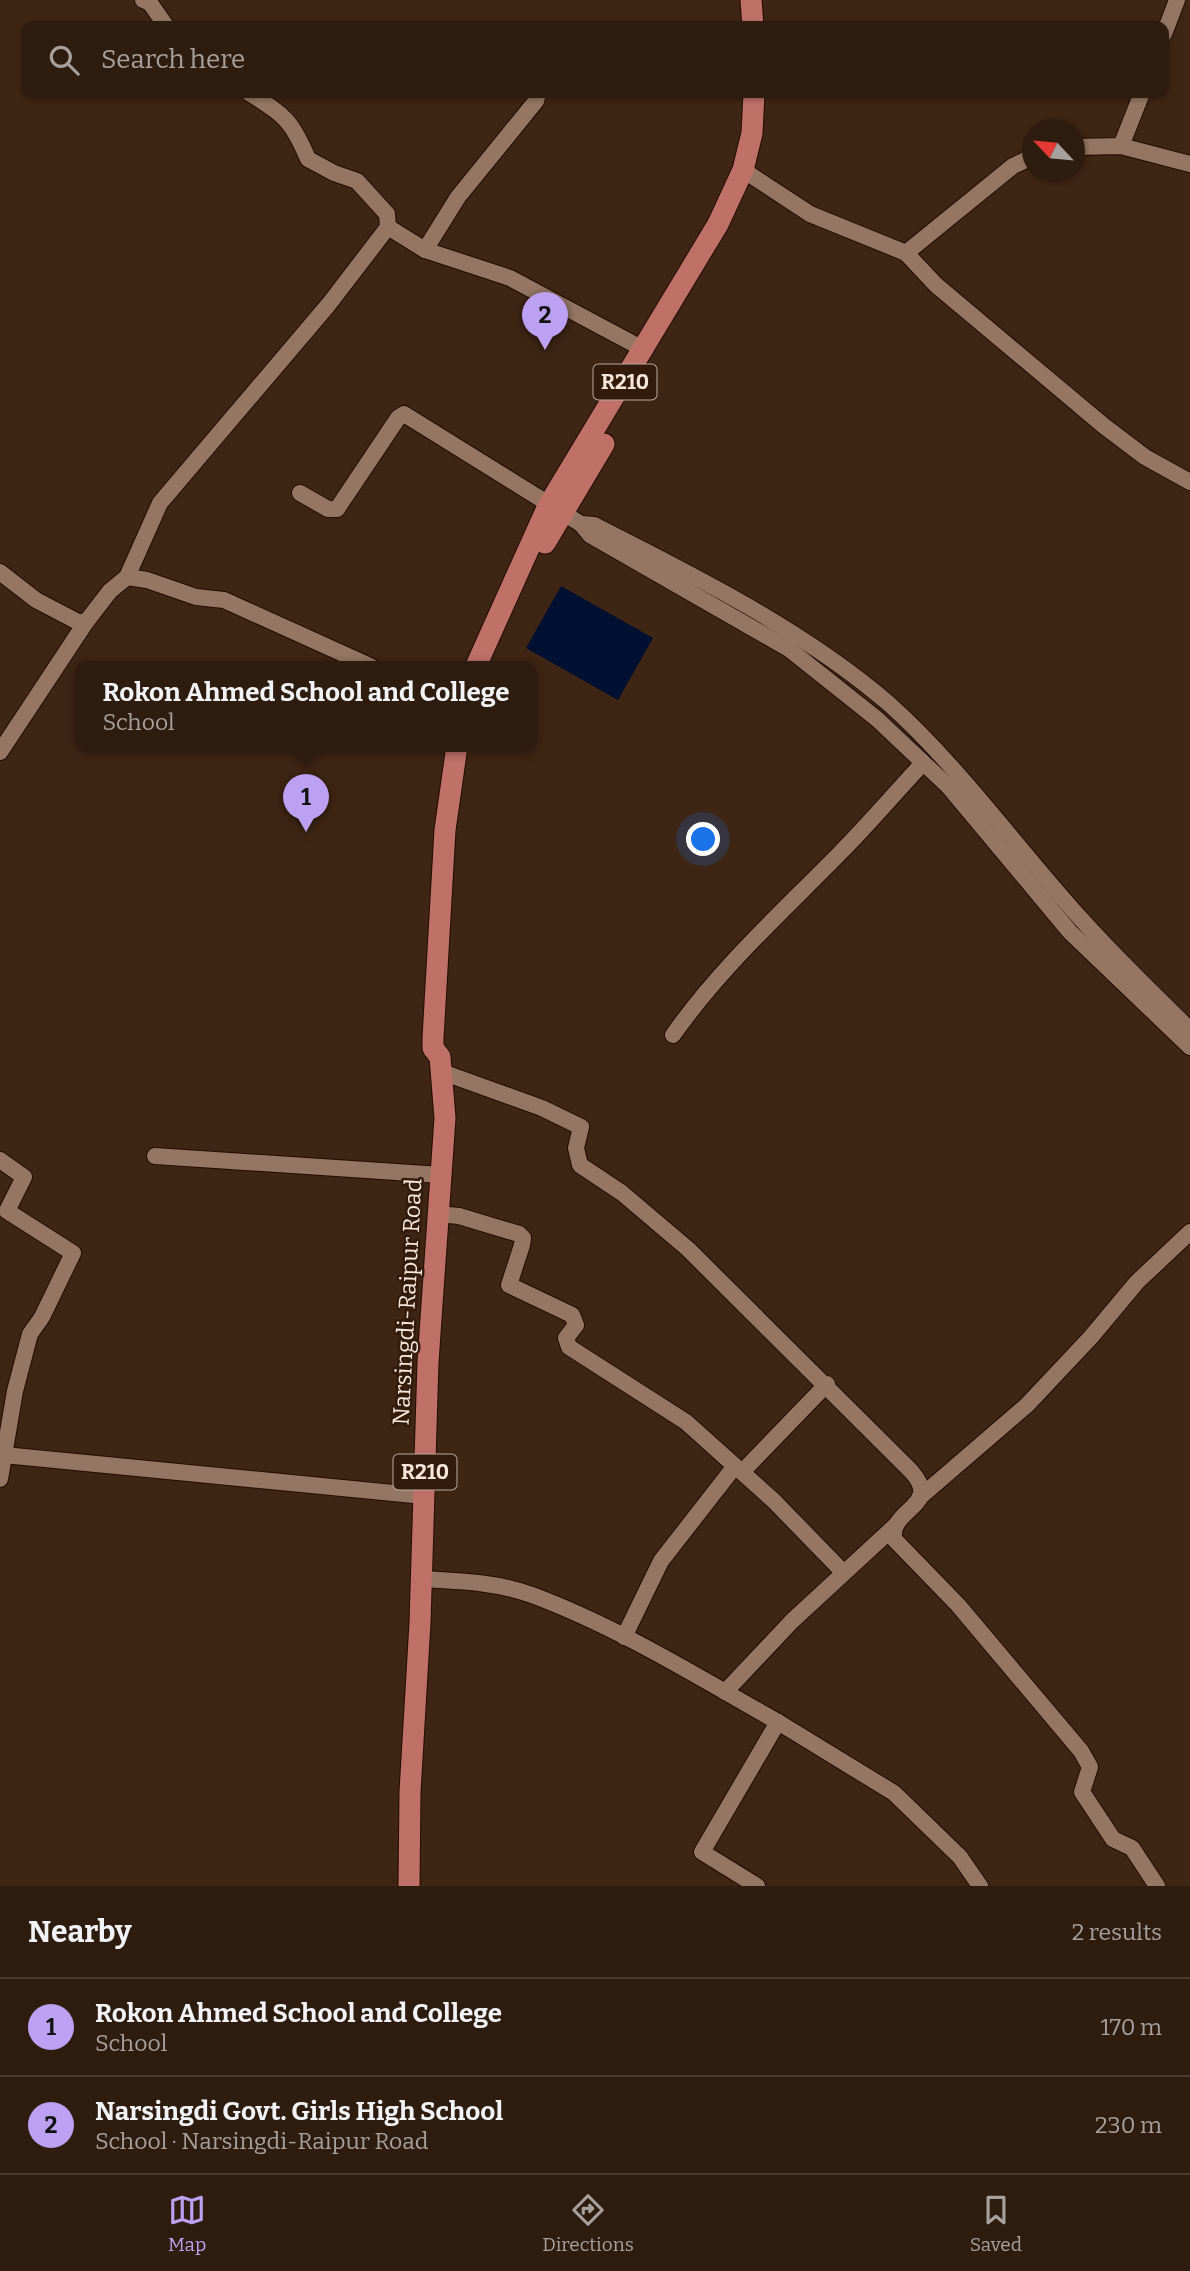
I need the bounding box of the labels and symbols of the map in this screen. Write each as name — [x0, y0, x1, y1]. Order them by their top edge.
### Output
north arrow — [1022, 119, 1085, 182]
pin: 2 — [522, 292, 568, 350]
road number: R210 — [594, 364, 656, 400]
pin: 1 — [283, 774, 329, 832]
your location — [686, 822, 720, 856]
street label: Narsingdi-Raipur Road — [387, 1177, 427, 1426]
road number: R210 — [394, 1454, 457, 1490]

